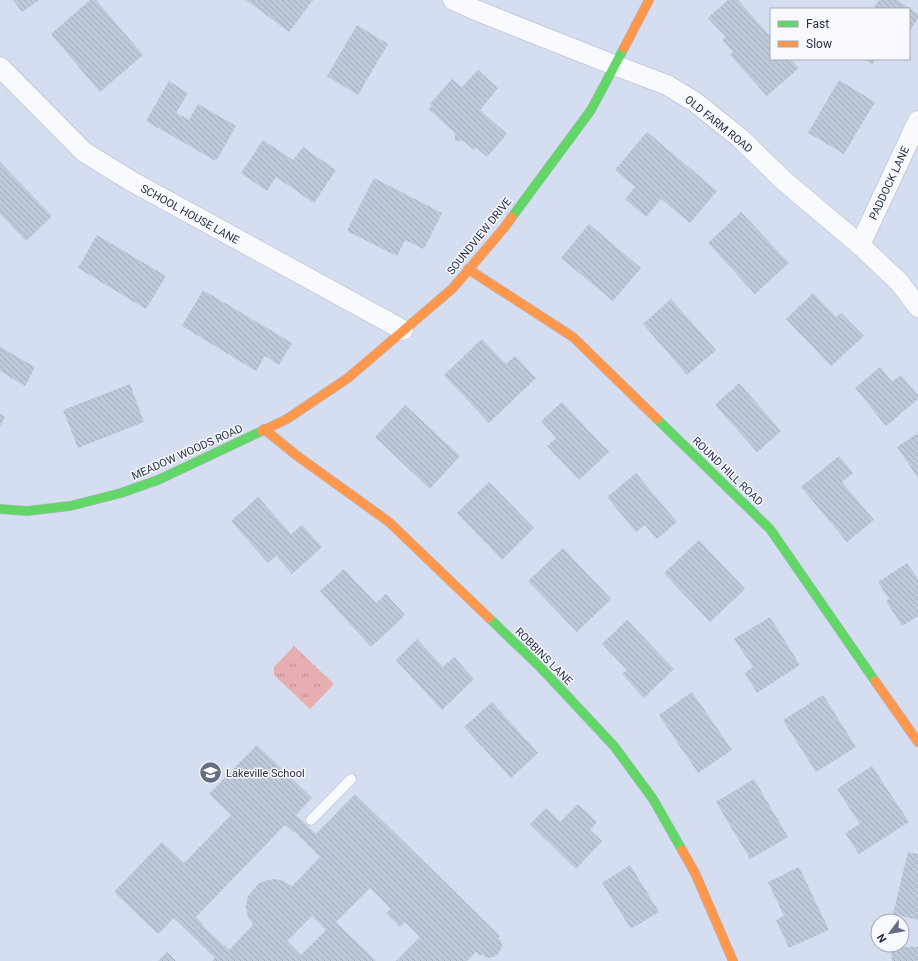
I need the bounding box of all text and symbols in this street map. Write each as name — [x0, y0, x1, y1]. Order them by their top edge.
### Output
legend — [770, 8, 910, 60]
text: Fast — [806, 17, 829, 31]
text: Slow — [806, 37, 832, 51]
street label: OLD FARM ROAD — [682, 93, 755, 156]
street label: PADDOCK LANE — [867, 144, 912, 222]
street label: SCHOOL HOUSE LANE — [138, 182, 241, 247]
street label: SOUNDVIEW DRIVE — [444, 195, 514, 277]
street label: MEADOW WOODS ROAD — [130, 422, 245, 483]
street label: ROUND HILL ROAD — [690, 434, 766, 508]
street label: ROBBINS LANE — [512, 625, 575, 688]
school or university icon: Lakeville School — [197, 760, 223, 786]
place label: Lakeville School — [226, 767, 305, 780]
north arrow — [870, 913, 910, 953]
text: N — [874, 931, 890, 945]

